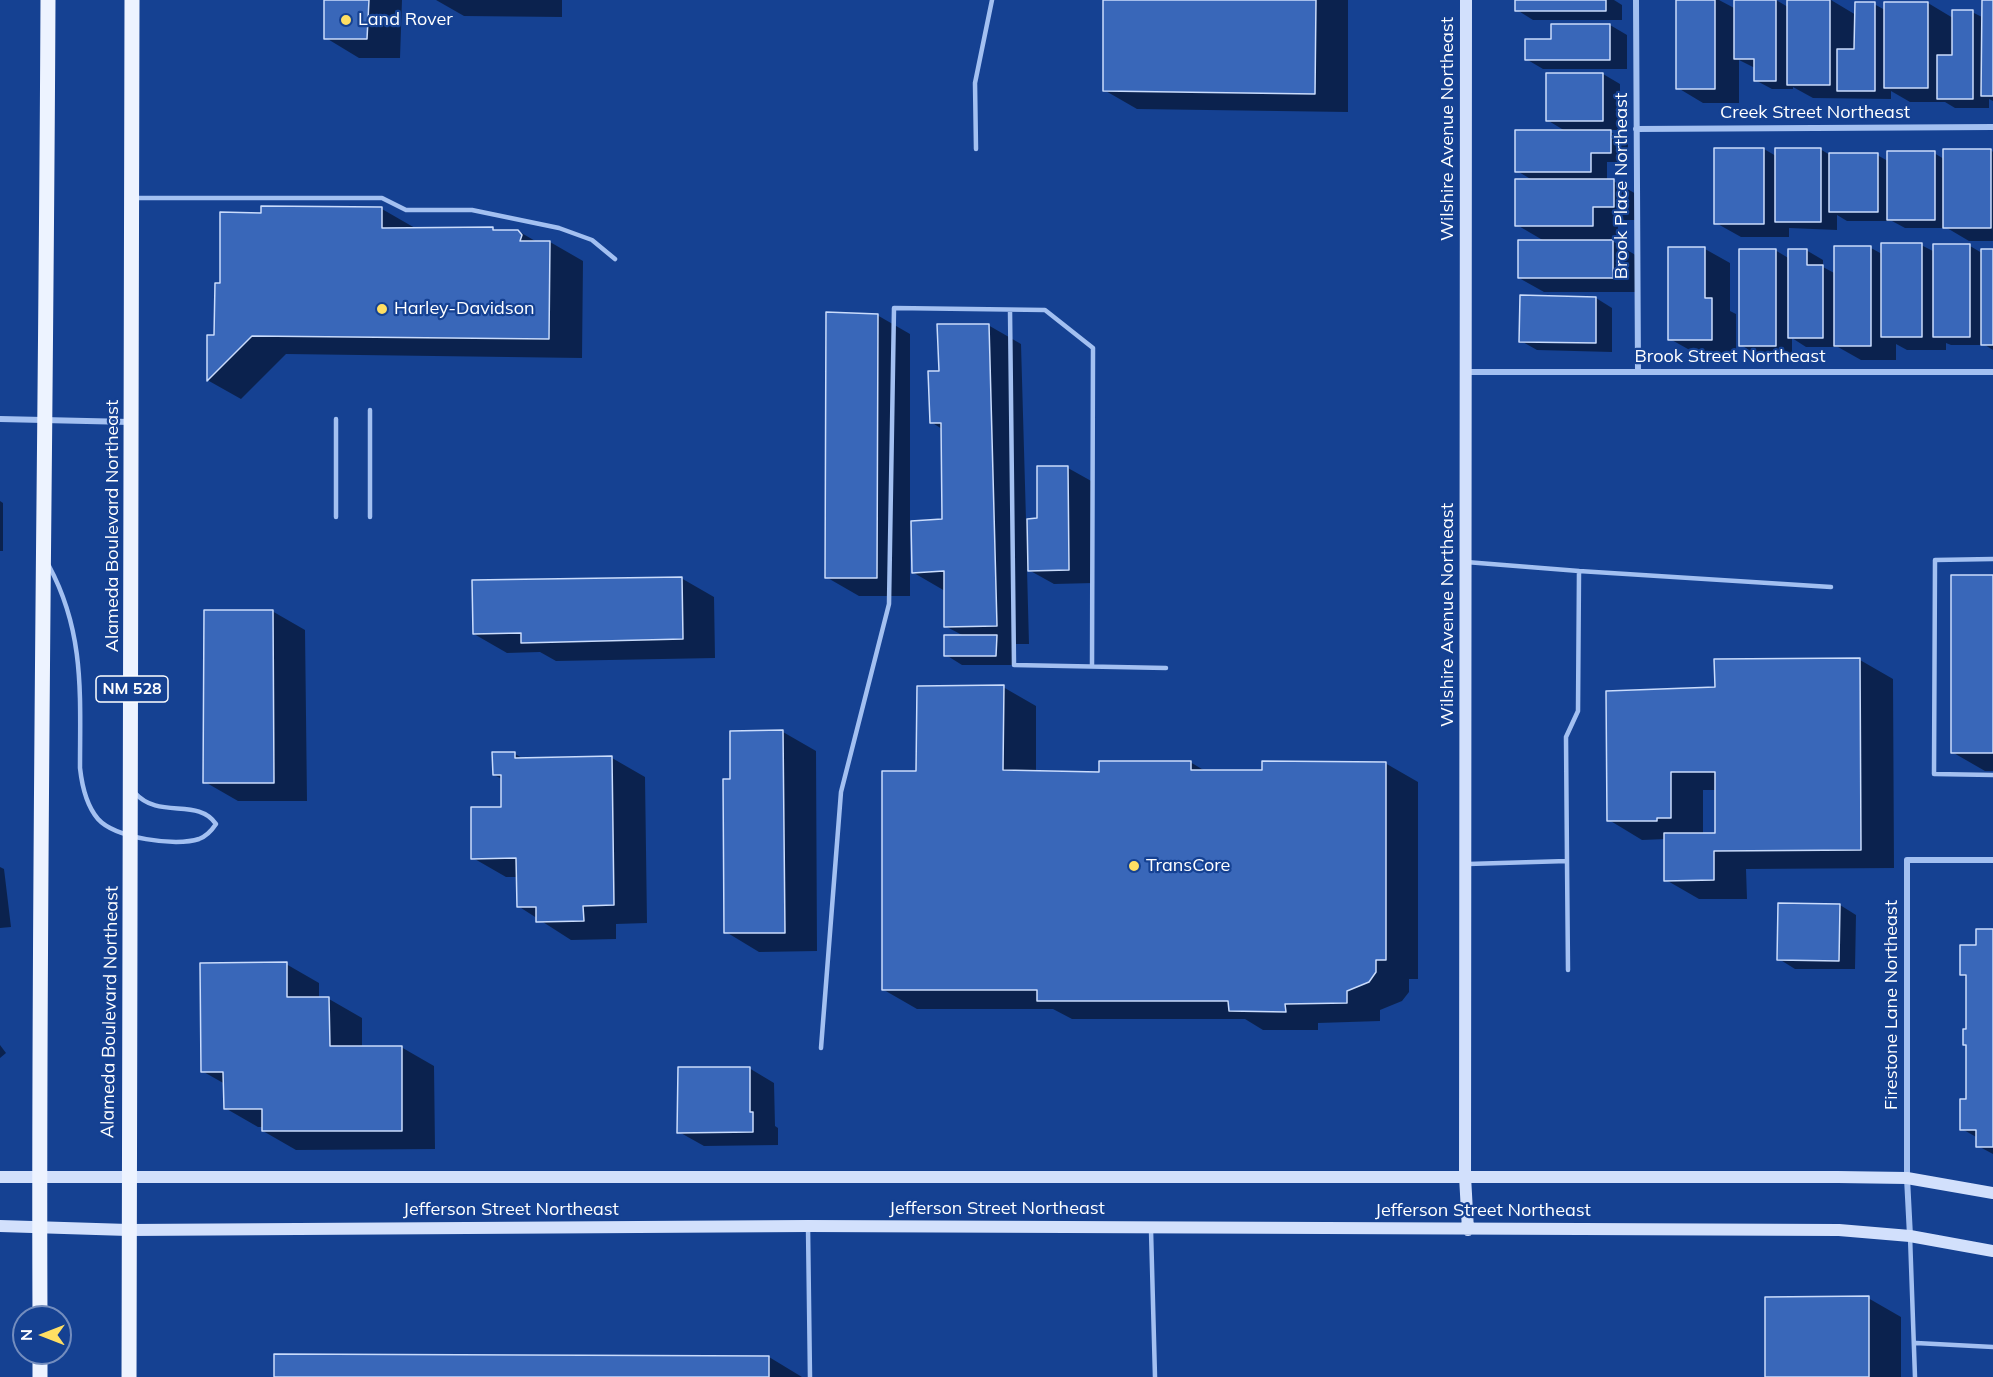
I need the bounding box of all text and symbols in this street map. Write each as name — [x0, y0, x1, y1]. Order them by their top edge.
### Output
place label: Land Rover — [358, 9, 453, 31]
marker: Land Rover — [339, 13, 353, 27]
street label: Wilshire Avenue Northeast — [1437, 17, 1459, 241]
street label: Brook Place Northeast — [1611, 93, 1633, 279]
street label: Creek Street Northeast — [1720, 102, 1910, 124]
place label: Harley-Davidson — [394, 298, 535, 320]
marker: Harley-Davidson — [375, 302, 389, 316]
street label: Brook Street Northeast — [1635, 346, 1825, 368]
street label: Alameda Boulevard Northeast — [102, 400, 124, 652]
street label: Wilshire Avenue Northeast — [1437, 503, 1459, 727]
road number: NM 528 — [96, 676, 168, 702]
place label: TransCore — [1146, 855, 1230, 877]
marker: TransCore — [1127, 859, 1141, 873]
street label: Alameda Boulevard Northeast — [97, 886, 123, 1138]
street label: Firestone Lane Northeast — [1881, 900, 1903, 1110]
street label: Jefferson Street Northeast — [889, 1198, 1105, 1220]
street label: Jefferson Street Northeast — [403, 1199, 619, 1221]
street label: Jefferson Street Northeast — [1375, 1200, 1591, 1222]
north arrow — [12, 1305, 72, 1365]
text: N — [16, 1329, 36, 1341]

